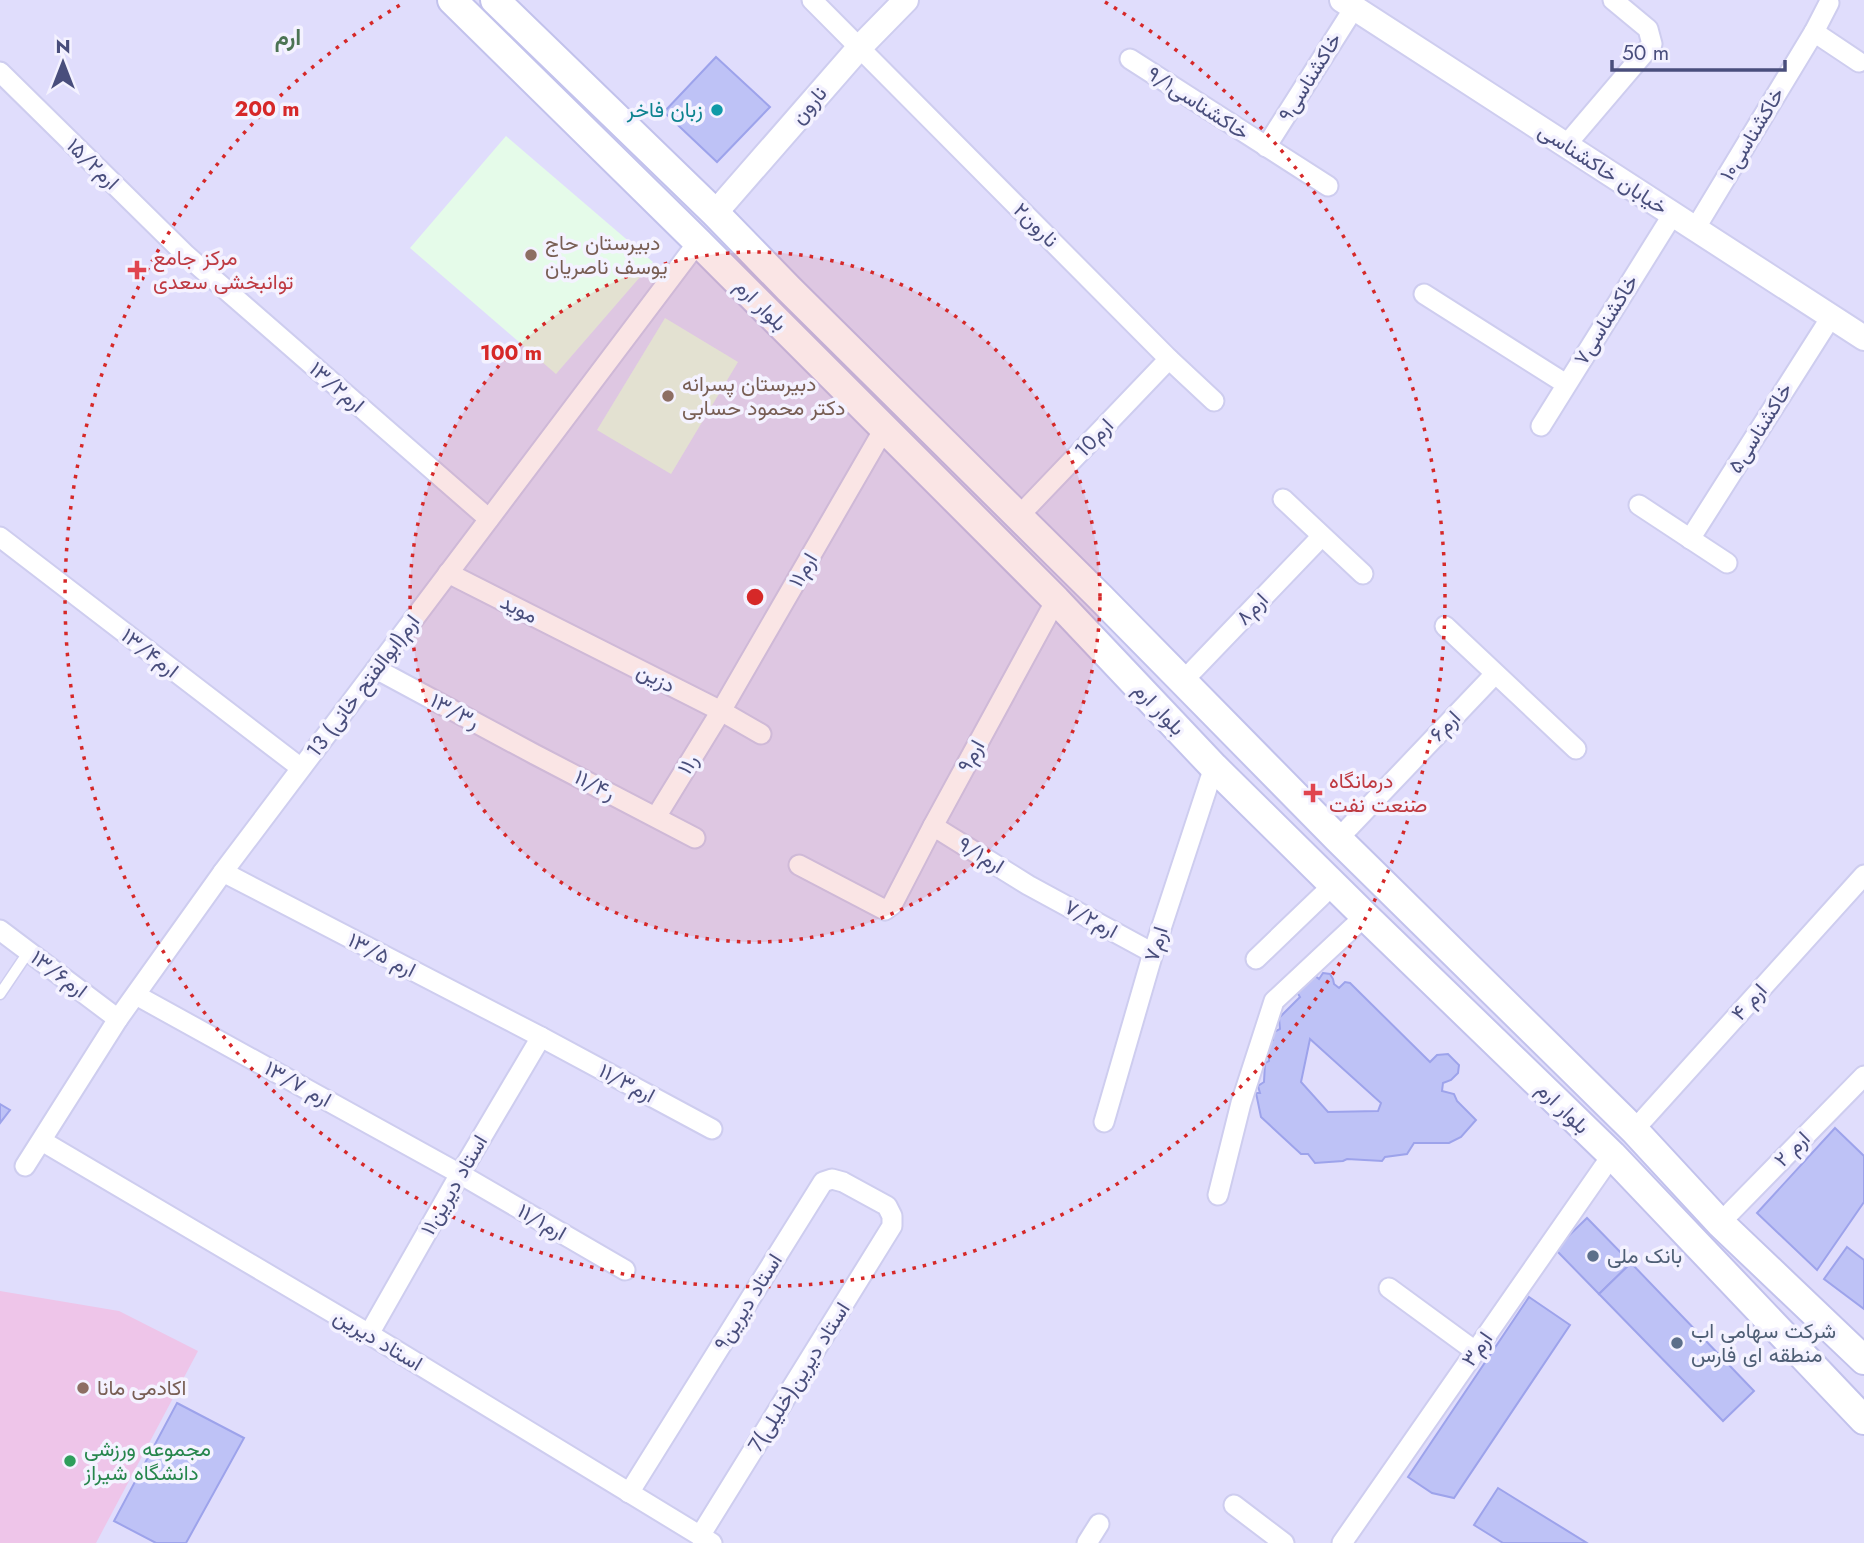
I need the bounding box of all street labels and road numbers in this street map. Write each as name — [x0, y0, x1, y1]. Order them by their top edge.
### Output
street label: خاکشناسی۹ — [1271, 27, 1349, 127]
street label: ۹/۱خاکشناسی — [1141, 59, 1255, 147]
street label: نارون — [784, 79, 834, 131]
street label: خاکشناسی۱۰ — [1712, 82, 1792, 186]
street label: خیابان خاکشناسی — [1532, 116, 1674, 222]
street label: ۱۵/۲ارم — [60, 131, 126, 197]
street label: نارون۲ — [1007, 196, 1065, 254]
street label: خاکشناسی۷ — [1566, 269, 1646, 371]
street label: بلوار ارم — [728, 272, 794, 338]
street label: ۱۳/۲ارم — [303, 354, 371, 420]
street label: خاکشناسی۵ — [1720, 377, 1800, 479]
street label: ارم10 — [1068, 411, 1120, 465]
street label: ارم۱۱ — [781, 547, 825, 593]
street label: ارم۸ — [1229, 586, 1275, 632]
street label: موید — [495, 587, 543, 631]
street label: 13 ارم(ابوالفتح خانی) — [299, 608, 427, 764]
street label: ۱۳/۴ارم — [115, 621, 185, 685]
street label: دزین — [632, 656, 680, 700]
street label: بلوار ارم — [1126, 676, 1192, 742]
street label: ۱۳/۳ر — [425, 686, 485, 736]
street label: ارم۶ — [1423, 704, 1467, 748]
street label: ارم۹ — [950, 734, 992, 778]
street label: ۱۱ر — [670, 748, 706, 780]
street label: ۱۱/۴ر — [569, 762, 621, 808]
street label: ۹/۱ارم — [952, 829, 1010, 881]
street label: ۷/۲ارم — [1059, 892, 1123, 946]
street label: ارم۷ — [1136, 923, 1176, 965]
street label: ۱۳/۵ ارم — [343, 925, 421, 985]
street label: ۱۳/۶ارم — [24, 943, 94, 1005]
street label: ارم ۴ — [1724, 977, 1774, 1027]
street label: ۱۳/۷ ارم — [259, 1053, 337, 1115]
street label: ۱۱/۳ارم — [594, 1056, 660, 1110]
street label: بلوار ارم — [1530, 1075, 1596, 1141]
street label: ارم ۲ — [1767, 1124, 1817, 1174]
street label: استاد دیرین۱۱ — [413, 1129, 495, 1241]
street label: ۱۱/۱ارم — [512, 1196, 572, 1248]
street label: استاد دیرین۹ — [706, 1248, 790, 1356]
street label: 7استاد دیرین(خلیلی) — [741, 1296, 857, 1458]
street label: استاد دیرین — [328, 1302, 428, 1378]
street label: ارم۳ — [1454, 1325, 1500, 1373]

